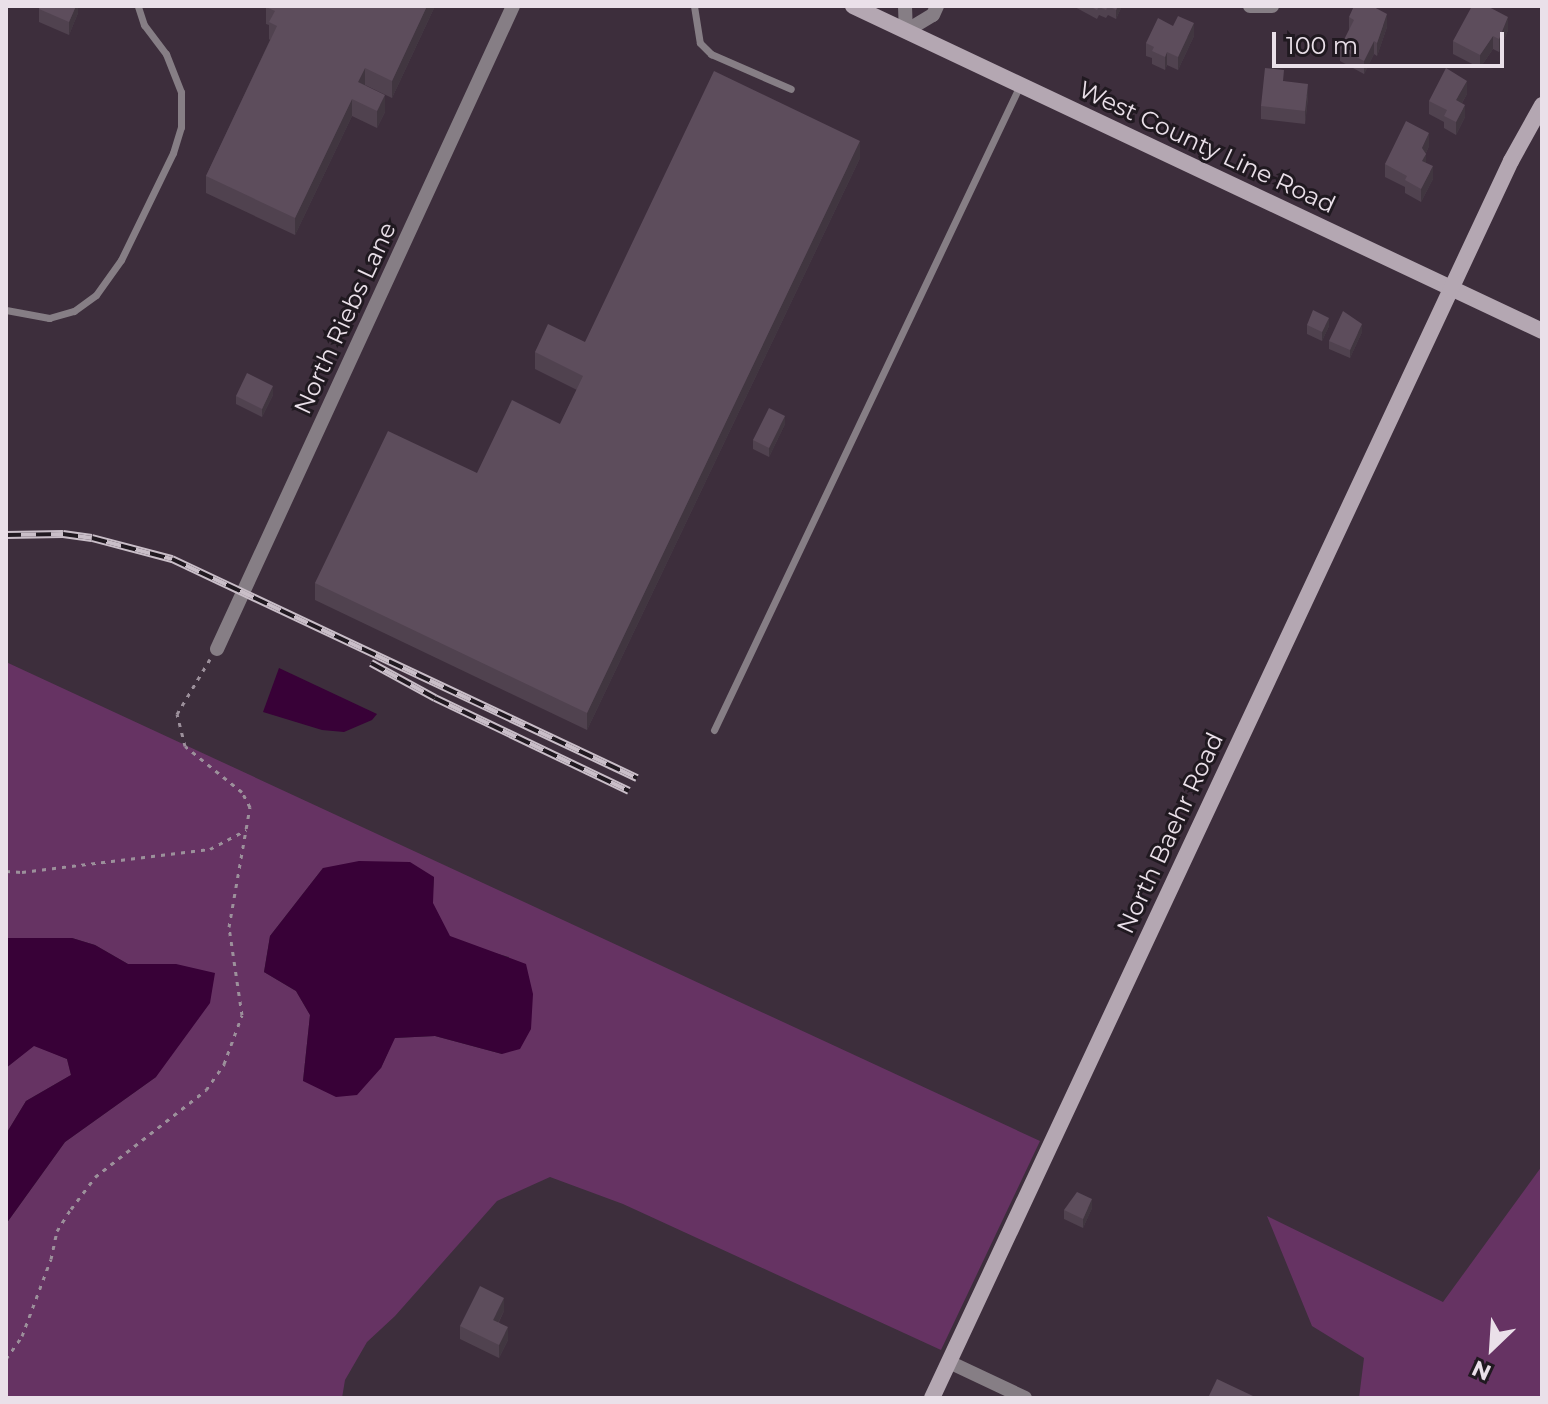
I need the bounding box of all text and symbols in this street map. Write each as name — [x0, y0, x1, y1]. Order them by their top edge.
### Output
scale bar — [1276, 16, 1508, 66]
text: 100 m — [1286, 31, 1358, 60]
street label: West County Line Road — [1074, 75, 1340, 219]
street label: North Riebs Lane — [288, 217, 402, 419]
street label: North Baehr Road — [1111, 728, 1229, 938]
north arrow — [1452, 1308, 1532, 1388]
text: N — [1468, 1354, 1495, 1386]

